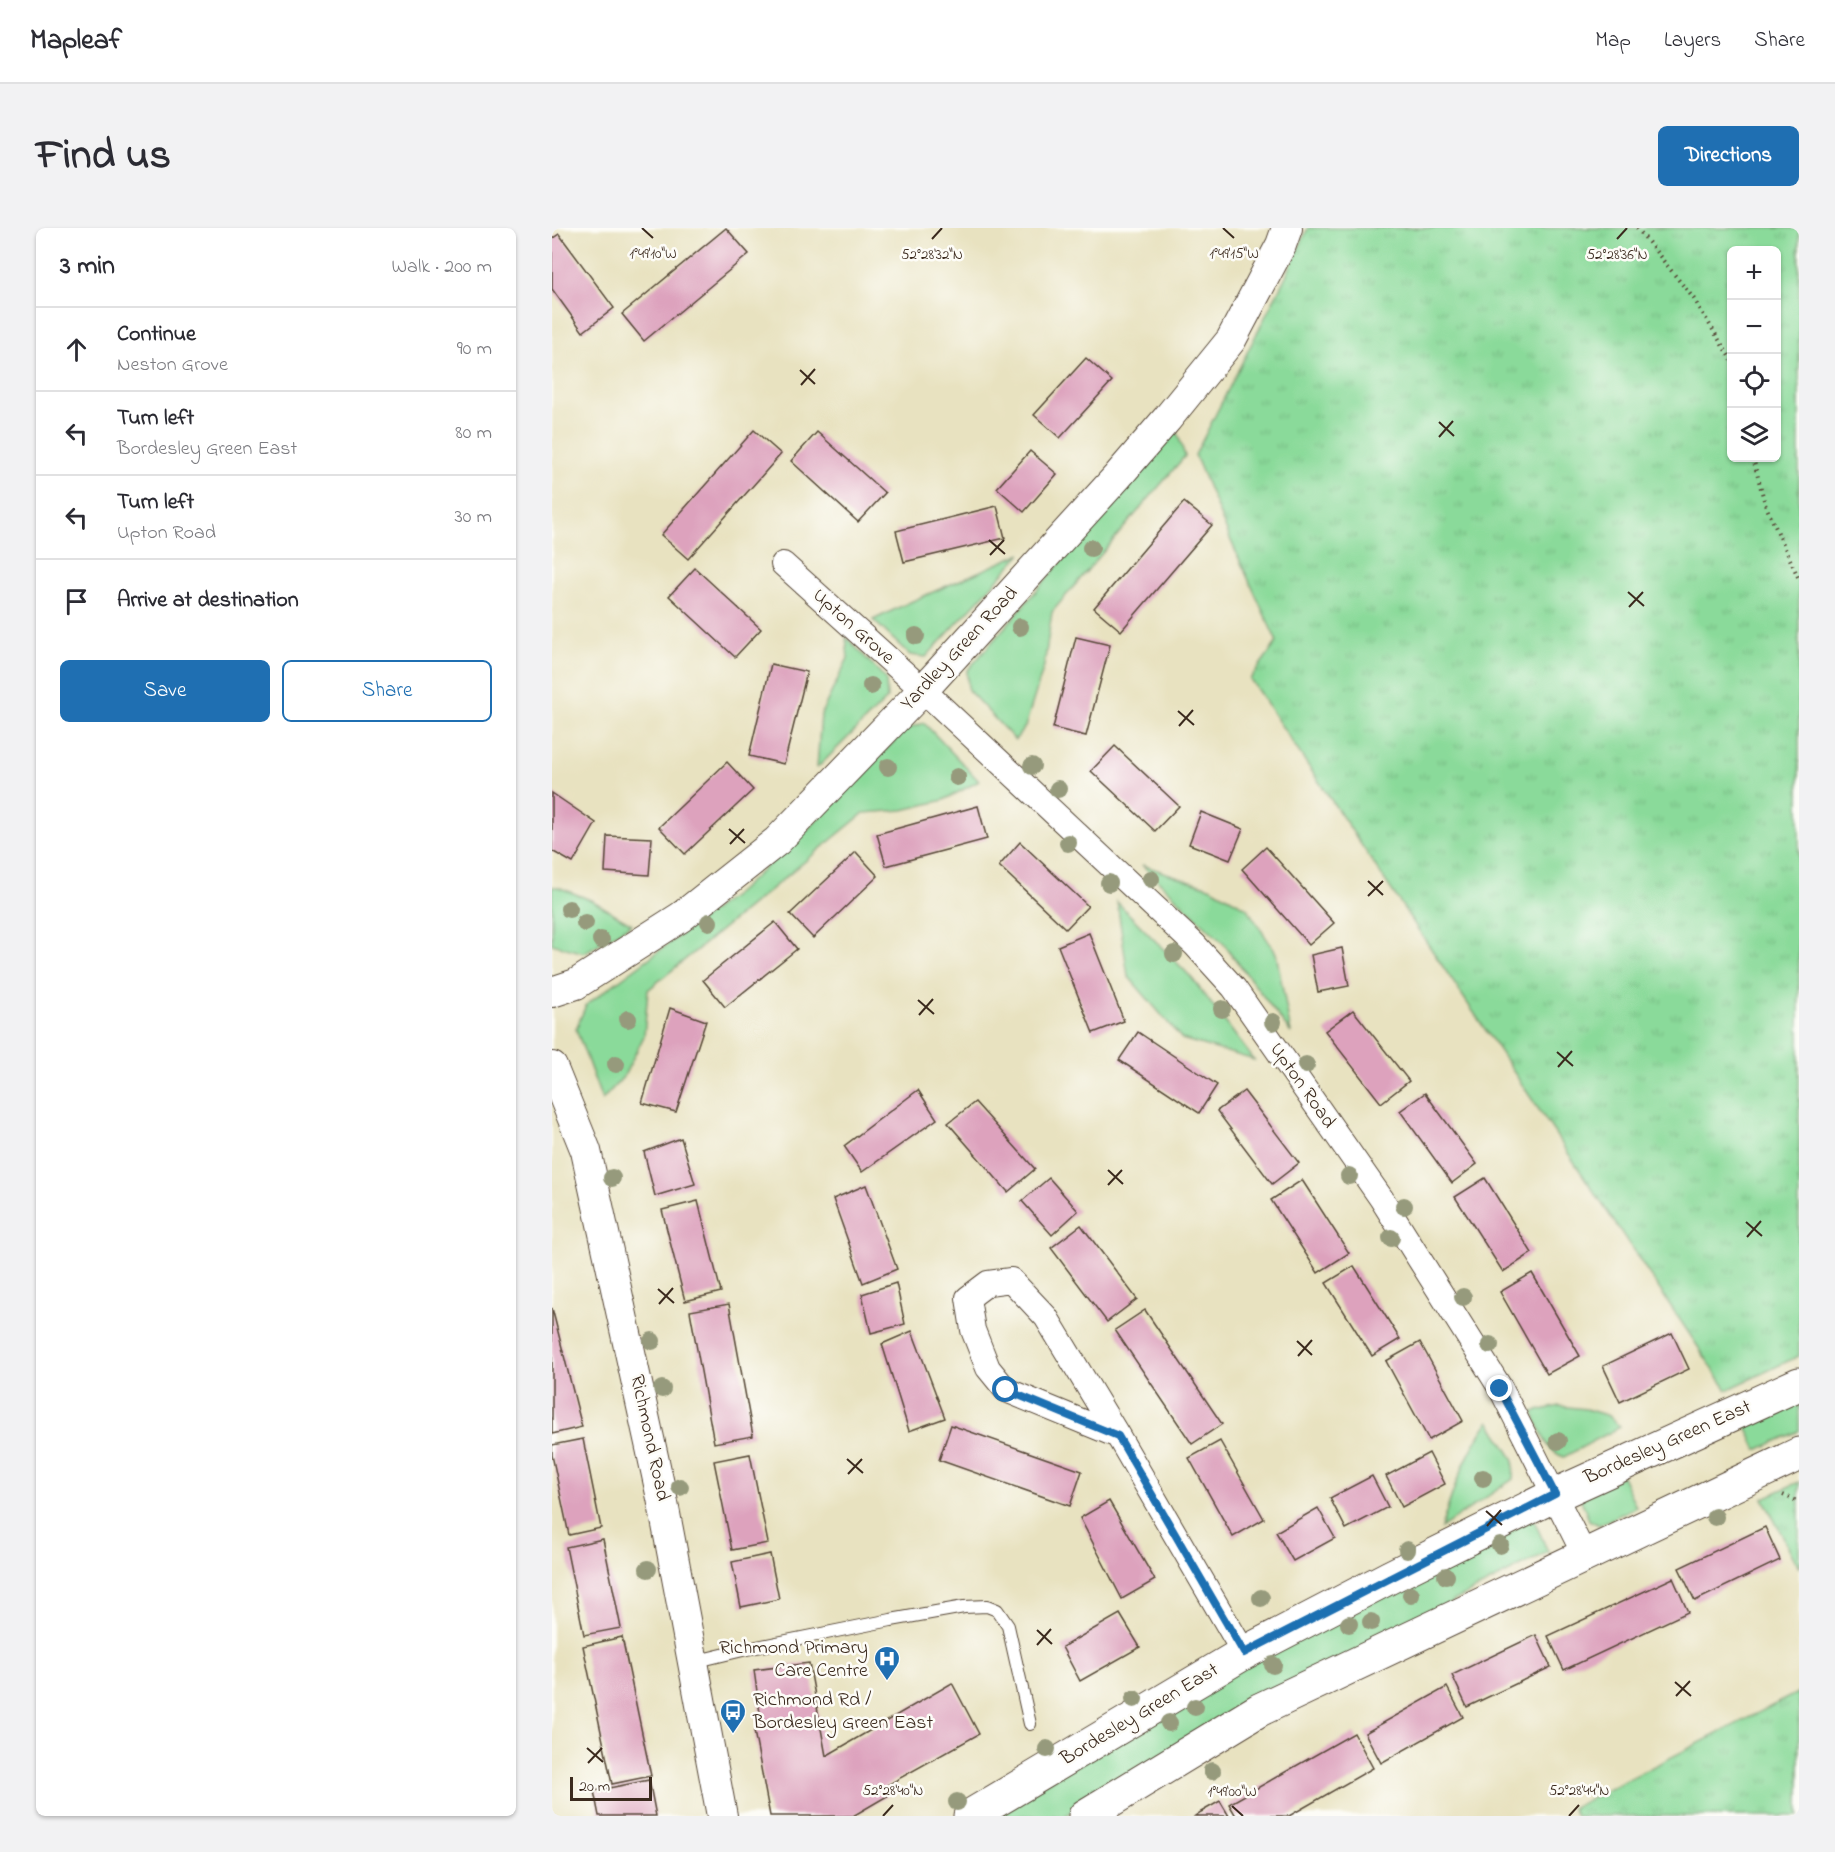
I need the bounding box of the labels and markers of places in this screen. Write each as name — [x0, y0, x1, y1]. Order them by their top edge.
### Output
place label: Richmond Primary Care Centre — [719, 1634, 868, 1686]
hospital icon: Richmond Primary Care Centre — [872, 1644, 902, 1682]
place label: Richmond Rd / Bordesley Green East — [752, 1686, 933, 1738]
bus stop icon: Richmond Rd / Bordesley Green East — [718, 1697, 748, 1735]

